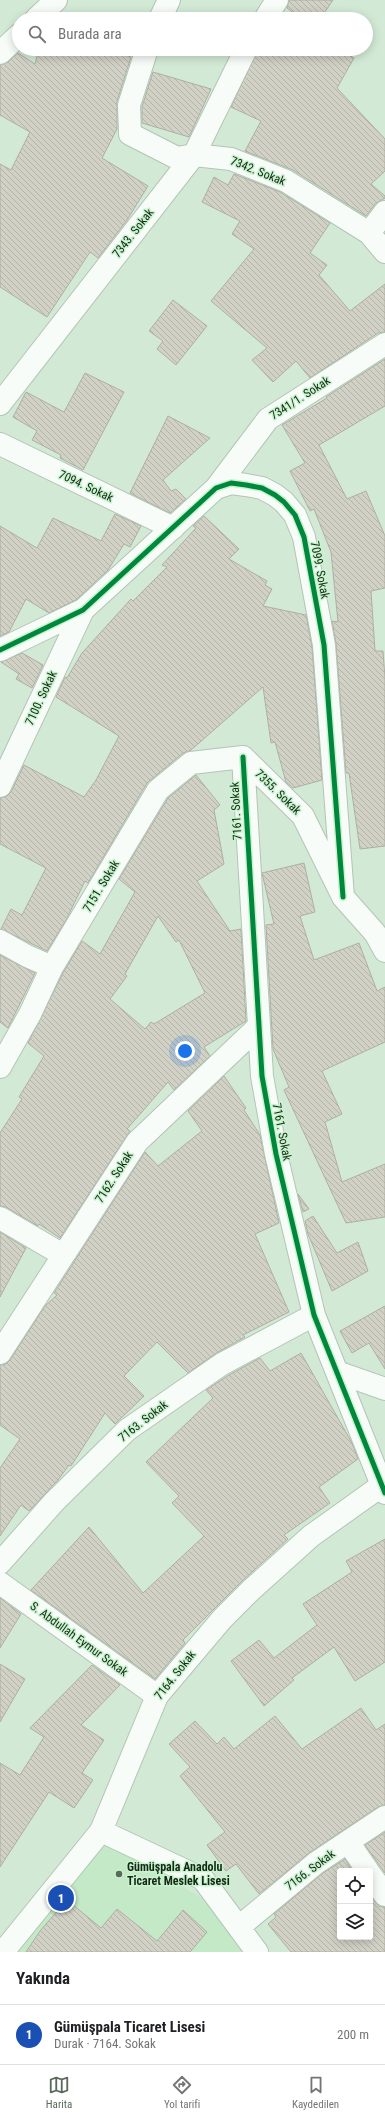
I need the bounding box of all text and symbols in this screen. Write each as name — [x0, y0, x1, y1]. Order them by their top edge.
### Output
search box — [12, 12, 373, 56]
icon: search — [26, 23, 48, 45]
text: Burada ara — [58, 25, 122, 43]
street label: 7342. Sokak — [228, 154, 288, 189]
street label: 7343. Sokak — [109, 205, 157, 260]
street label: 7341/1. Sokak — [267, 373, 333, 423]
street label: 7094. Sokak — [57, 467, 116, 505]
street label: 7099. Sokak — [308, 540, 333, 601]
street label: 7100. Sokak — [22, 668, 60, 727]
street label: 7355. Sokak — [252, 767, 304, 818]
street label: 7161. Sokak — [227, 781, 245, 841]
street label: 7151. Sokak — [80, 857, 122, 915]
your location — [175, 1041, 195, 1061]
street label: 7161. Sokak — [270, 1102, 295, 1163]
street label: 7162. Sokak — [92, 1148, 136, 1205]
street label: 7163. Sokak — [116, 1397, 171, 1445]
street label: S. Abdullah Eymur Sokak — [27, 1599, 131, 1680]
street label: 7164. Sokak — [151, 1647, 199, 1702]
street label: 7166. Sokak — [282, 1846, 338, 1893]
place label: Gümüşpala Anadolu Ticaret Meslek Lisesi — [127, 1860, 230, 1888]
map controls — [337, 1868, 373, 1940]
button: locate — [337, 1868, 373, 1904]
marker: Gümüşpala Anadolu Ticaret Meslek Lisesi — [114, 1869, 124, 1879]
pin: 1 — [48, 1883, 74, 1913]
button: layers — [337, 1904, 373, 1940]
text: Yakında — [16, 1968, 70, 1988]
text: Gümüşpala Ticaret Lisesi — [54, 2018, 205, 2036]
text: 1 — [26, 2027, 32, 2042]
text: 200 m — [337, 2027, 369, 2042]
text: Durak · 7164. Sokak — [54, 2036, 156, 2051]
tab: Harita — [46, 2074, 72, 2111]
tab: Yol tarifi — [164, 2074, 200, 2111]
tab: Kaydedilen — [292, 2074, 339, 2111]

